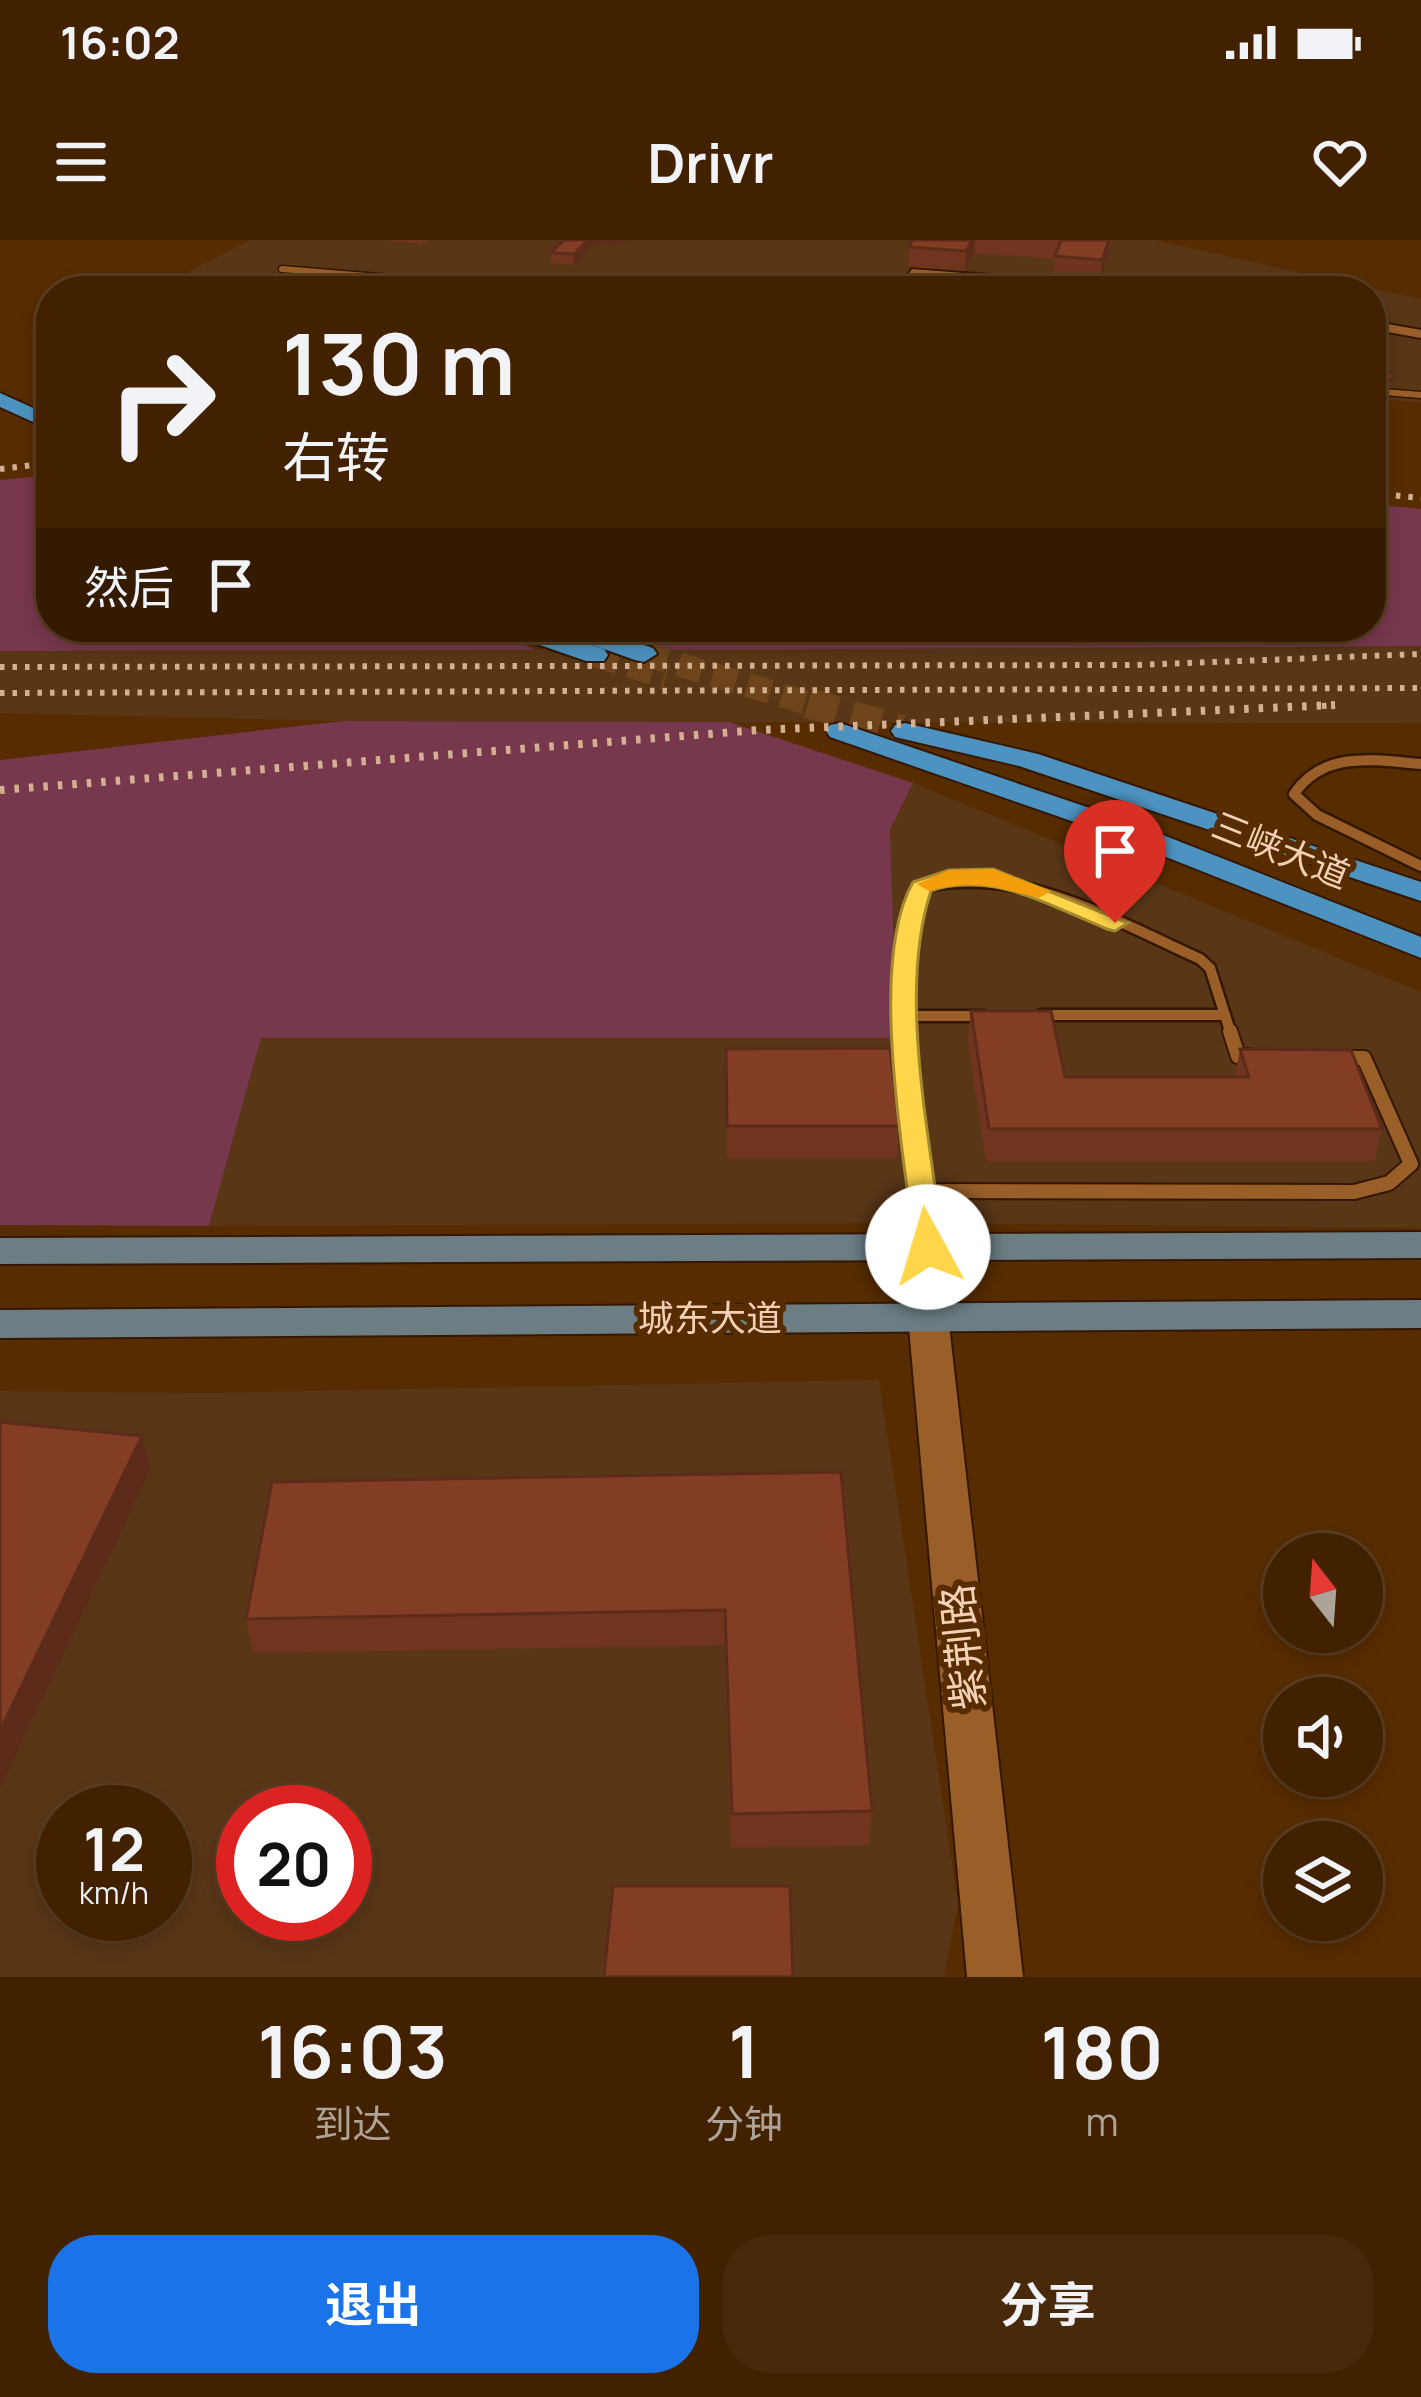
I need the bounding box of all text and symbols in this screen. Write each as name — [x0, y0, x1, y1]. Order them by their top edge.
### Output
text: 16:02 — [60, 11, 180, 73]
text: Drivr — [648, 125, 773, 199]
icon: menu — [48, 129, 114, 195]
icon: heart — [1307, 129, 1373, 195]
text: 130 m — [282, 305, 515, 420]
icon: right — [84, 324, 240, 480]
text: 右转 — [282, 419, 390, 493]
icon: arrive — [198, 552, 264, 618]
text: 然后 — [84, 556, 174, 618]
pin — [1064, 800, 1166, 923]
street label: 三峡大道 — [1205, 800, 1357, 899]
icon: arrive — [1082, 818, 1148, 884]
position arrow — [865, 1184, 991, 1310]
street label: 城东大道 — [638, 1293, 782, 1342]
north arrow — [1263, 1533, 1383, 1653]
map controls — [1263, 1533, 1383, 1941]
street label: 紫荆路 — [927, 1581, 997, 1713]
button: sound — [1263, 1677, 1383, 1797]
speed limit sign: 20 — [216, 1785, 372, 1941]
text: 12 — [83, 1807, 145, 1889]
button: layers — [1263, 1821, 1383, 1941]
text: km/h — [79, 1872, 149, 1913]
text: 16:03 — [257, 2001, 448, 2100]
text: 1 — [728, 2001, 760, 2100]
text: 180 — [1041, 2002, 1164, 2101]
text: m — [1086, 2094, 1119, 2148]
text: 到达 — [314, 2096, 392, 2150]
text: 分钟 — [705, 2096, 783, 2150]
button: 退出 — [48, 2235, 699, 2373]
button: 分享 — [723, 2235, 1373, 2373]

